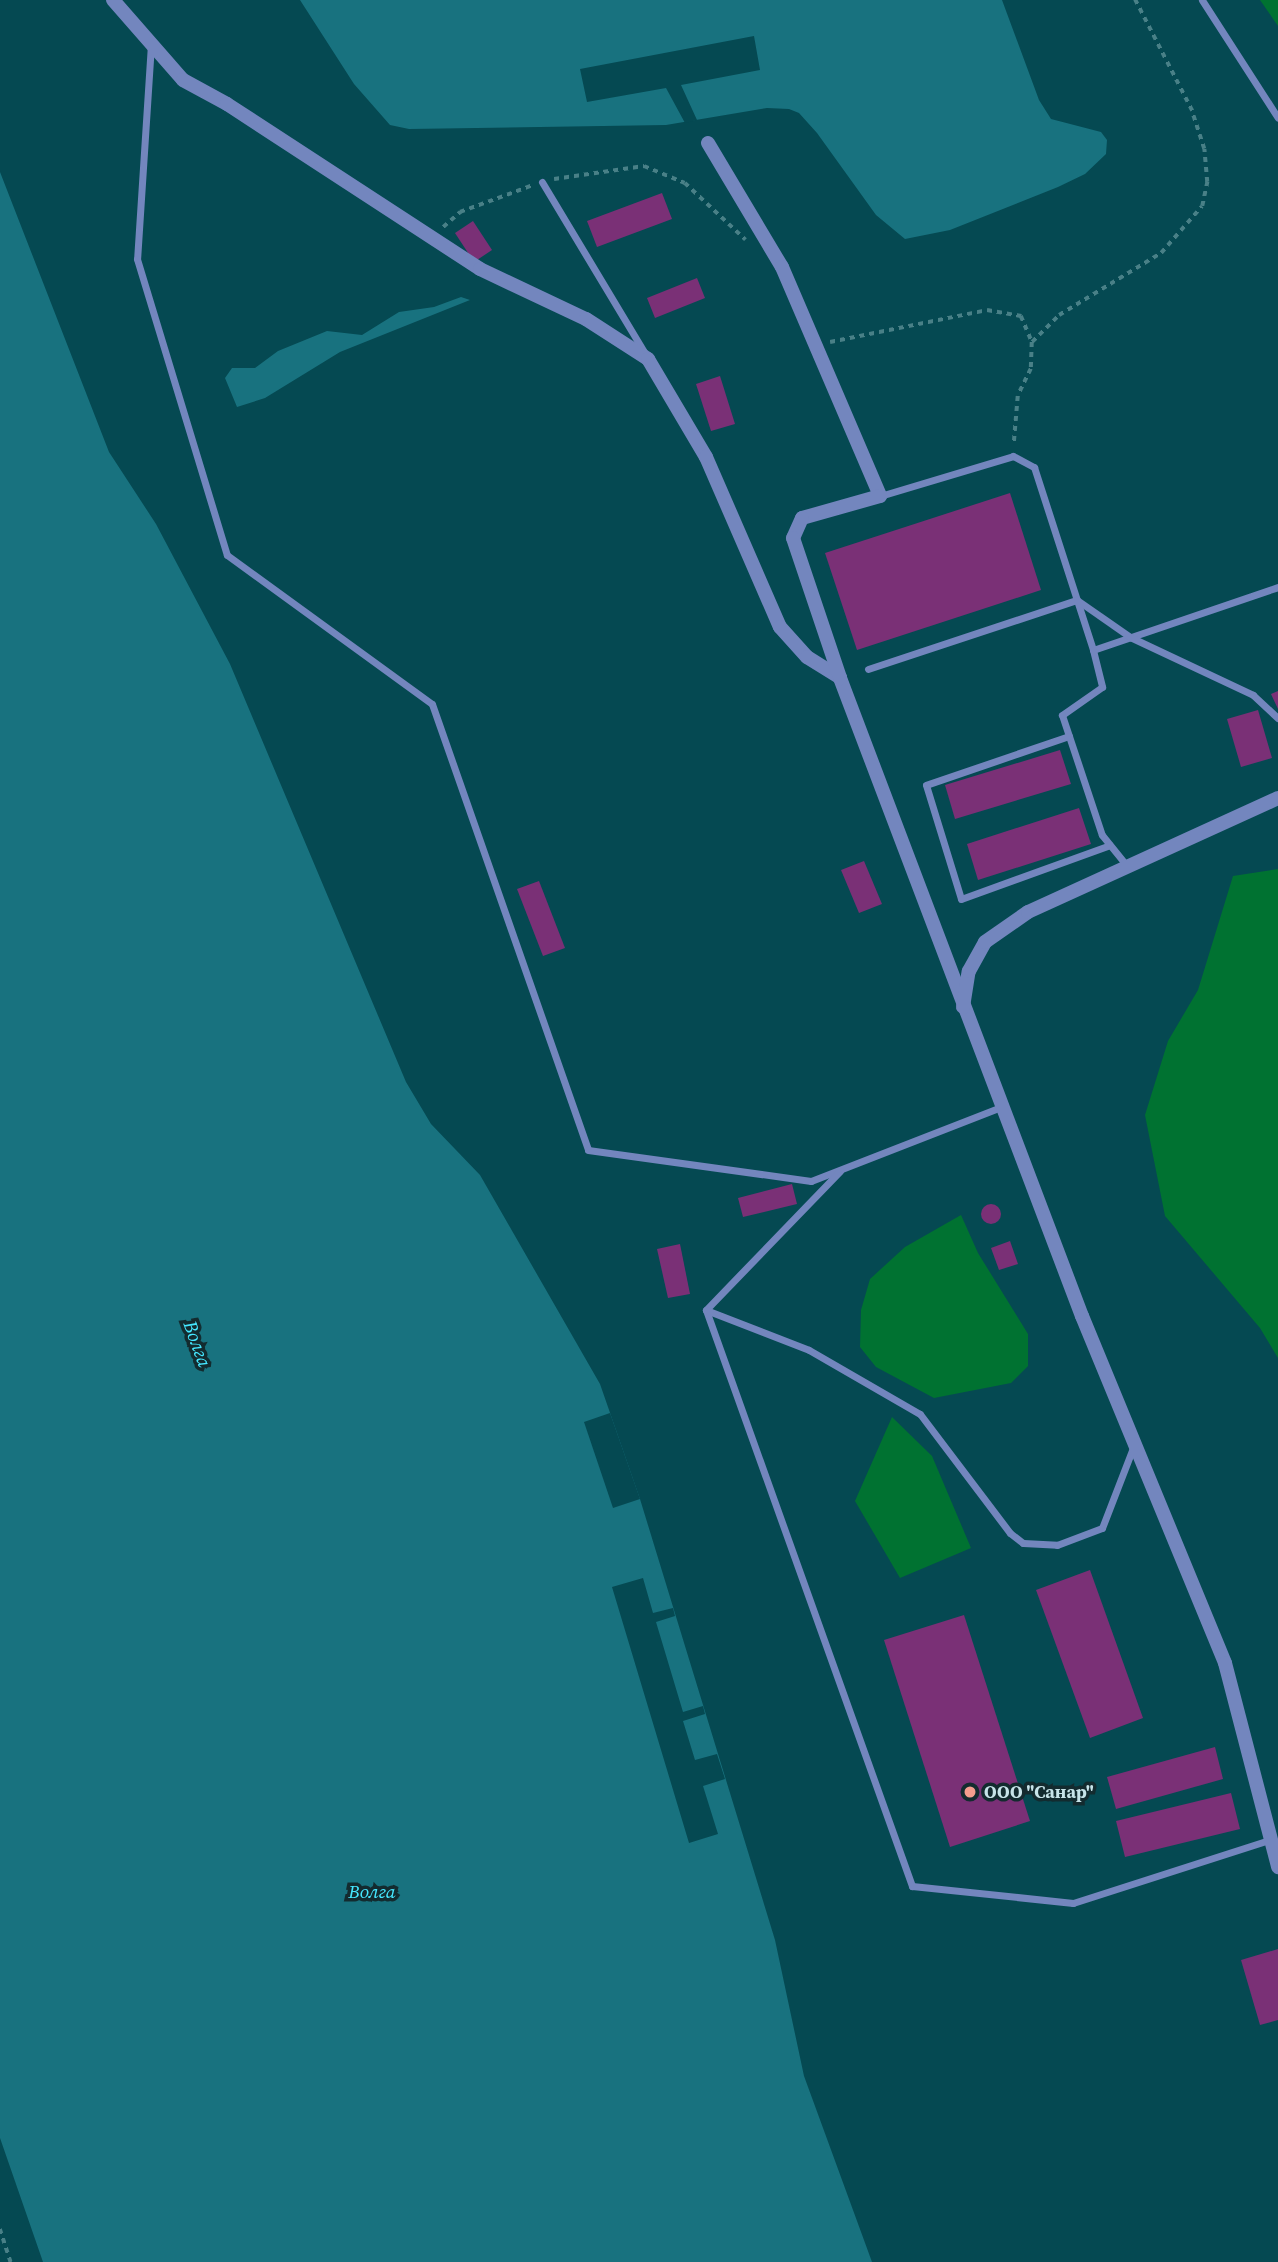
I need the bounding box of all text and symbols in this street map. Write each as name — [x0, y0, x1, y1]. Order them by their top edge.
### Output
water label: Волга — [178, 1318, 216, 1370]
place label: ООО "Санар" — [984, 1781, 1094, 1803]
marker: ООО "Санар" — [962, 1784, 978, 1800]
water label: Волга — [348, 1881, 396, 1903]

